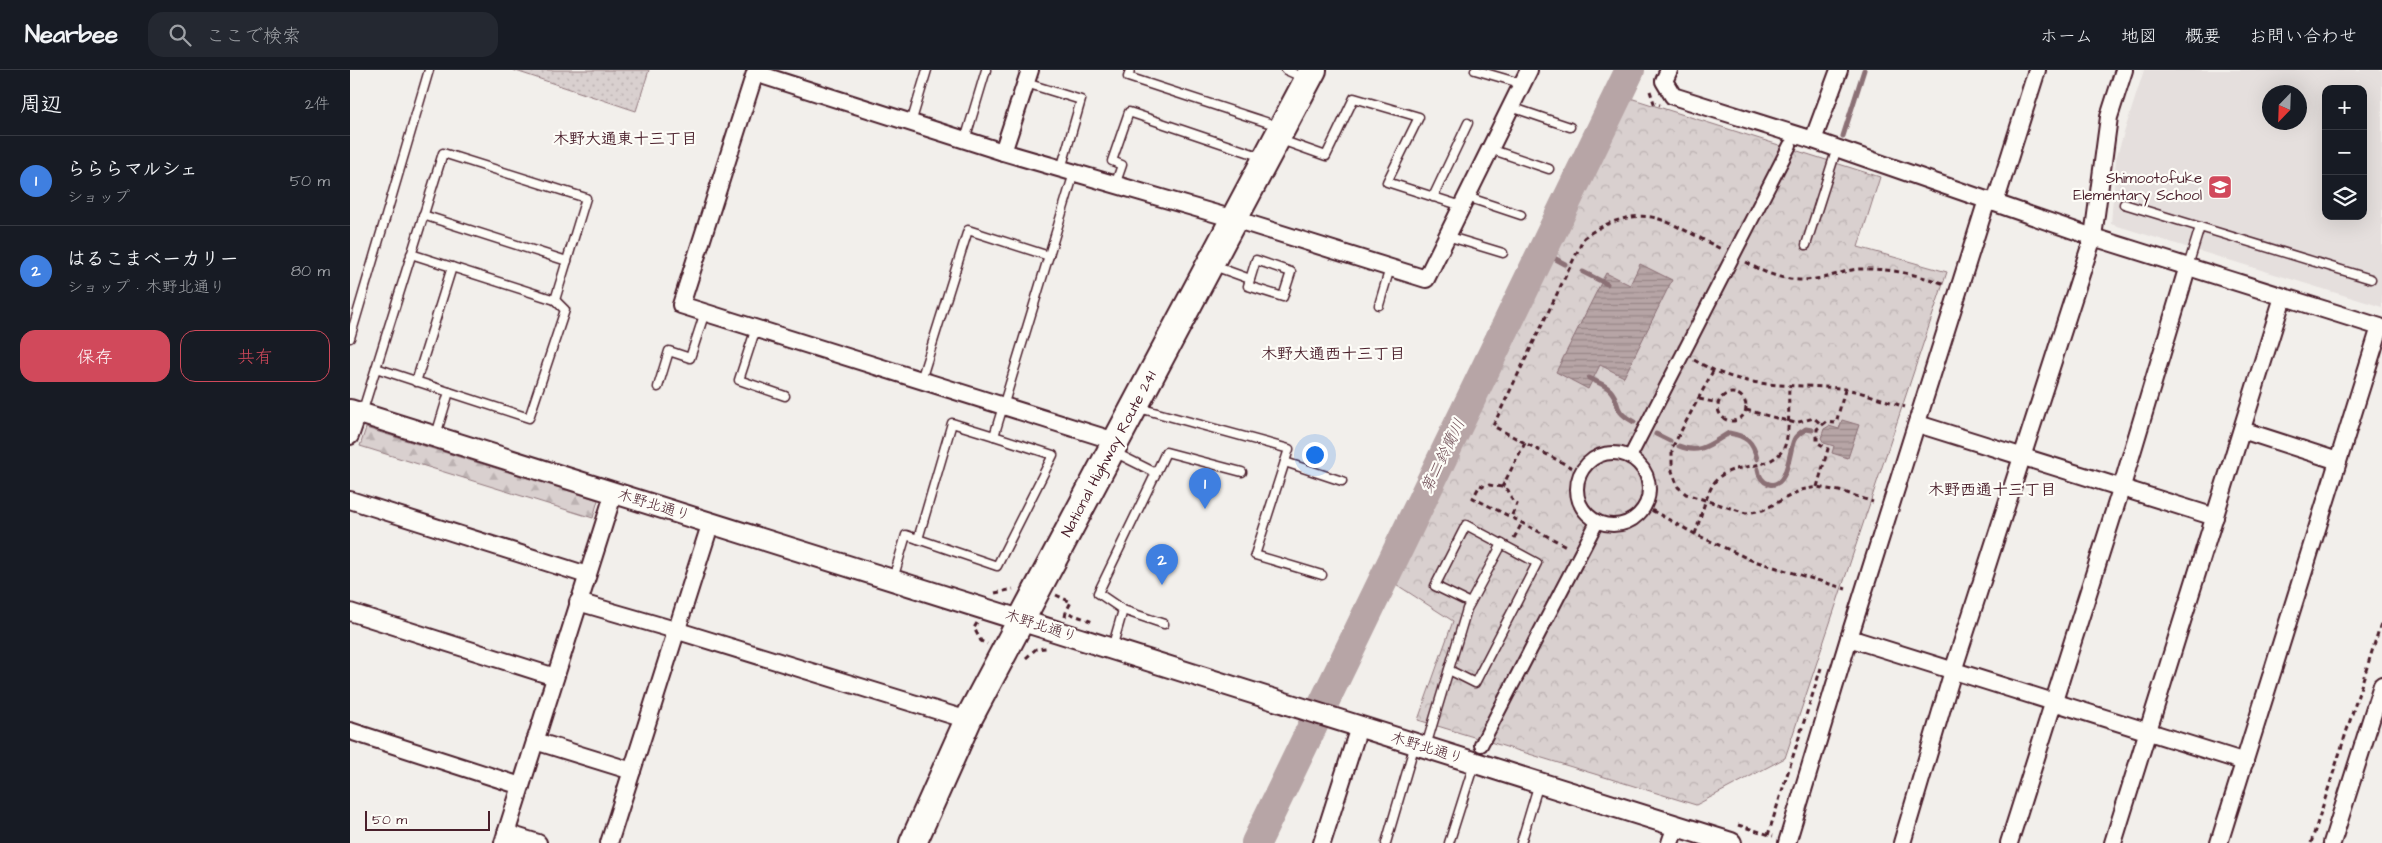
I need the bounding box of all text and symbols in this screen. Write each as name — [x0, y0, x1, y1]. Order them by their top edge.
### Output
search box — [148, 12, 498, 57]
text: Nearbee — [25, 18, 118, 52]
icon: search — [166, 21, 194, 49]
text: ここで検索 — [206, 23, 301, 50]
text: ホーム — [2040, 24, 2093, 49]
text: 地図 — [2121, 24, 2157, 49]
text: 概要 — [2185, 24, 2221, 49]
text: お問い合わせ — [2249, 24, 2357, 49]
north arrow — [2262, 85, 2307, 130]
map controls — [2322, 85, 2367, 220]
button: + — [2322, 85, 2367, 130]
text: 周辺 — [20, 90, 62, 119]
text: 2件 — [305, 93, 330, 115]
district label: 木野大通東十三丁目 — [553, 128, 697, 150]
button: − — [2322, 130, 2367, 175]
text: らららマルシェ — [67, 156, 198, 183]
place label: Shimootofuke Elementary School — [2073, 168, 2202, 207]
text: 1 — [35, 170, 37, 192]
text: 50 m — [290, 170, 330, 192]
school or university icon: Shimootofuke Elementary School — [2207, 174, 2233, 200]
button: layers — [2322, 175, 2367, 220]
text: ショップ — [67, 186, 130, 208]
text: はるこまベーカリー — [67, 246, 238, 273]
text: 2 — [31, 260, 41, 282]
text: 80 m — [291, 260, 330, 282]
text: ショップ · 木野北通り — [67, 276, 225, 298]
button: 保存 — [20, 330, 170, 382]
button: 共有 — [180, 330, 330, 382]
district label: 木野大通西十三丁目 — [1261, 343, 1405, 365]
street label: National Highway Route 241 — [1056, 367, 1163, 541]
water label: 第二鈴蘭川 — [1416, 415, 1470, 497]
your location — [1302, 442, 1328, 468]
pin: 1 — [1189, 468, 1221, 509]
district label: 木野西通十三丁目 — [1928, 479, 2056, 501]
street label: 木野北通り — [615, 484, 693, 526]
pin: 2 — [1146, 544, 1178, 585]
street label: 木野北通り — [1002, 604, 1080, 648]
street label: 木野北通り — [1388, 727, 1466, 769]
scale bar — [365, 808, 490, 831]
text: 50 m — [372, 810, 407, 830]

